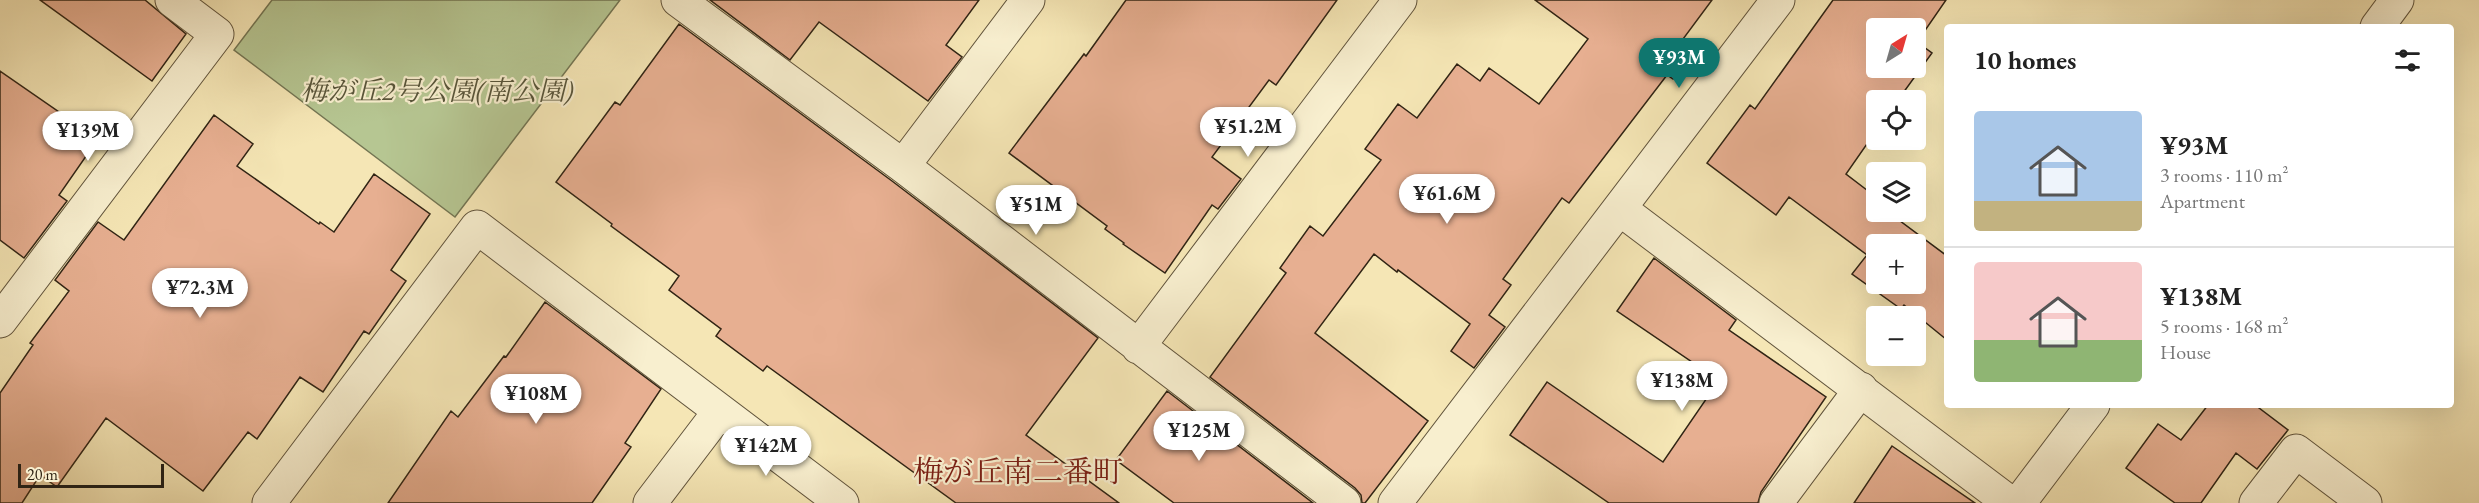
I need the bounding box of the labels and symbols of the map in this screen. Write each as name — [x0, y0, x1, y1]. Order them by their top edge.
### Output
north arrow — [1866, 18, 1926, 78]
pin: ¥93M — [1643, 38, 1715, 89]
park label: 梅が丘2号公園(南公園) — [301, 73, 574, 108]
pin: ¥51.2M — [1199, 107, 1297, 158]
pin: ¥139M — [46, 111, 130, 162]
pin: ¥61.6M — [1398, 174, 1496, 225]
pin: ¥51M — [1000, 185, 1072, 236]
pin: ¥72.3M — [151, 268, 249, 319]
pin: ¥138M — [1640, 361, 1724, 412]
pin: ¥108M — [494, 374, 578, 425]
pin: ¥125M — [1157, 411, 1241, 462]
pin: ¥142M — [724, 426, 808, 477]
district label: 梅が丘南二番町 — [913, 452, 1123, 491]
scale bar — [18, 461, 164, 488]

